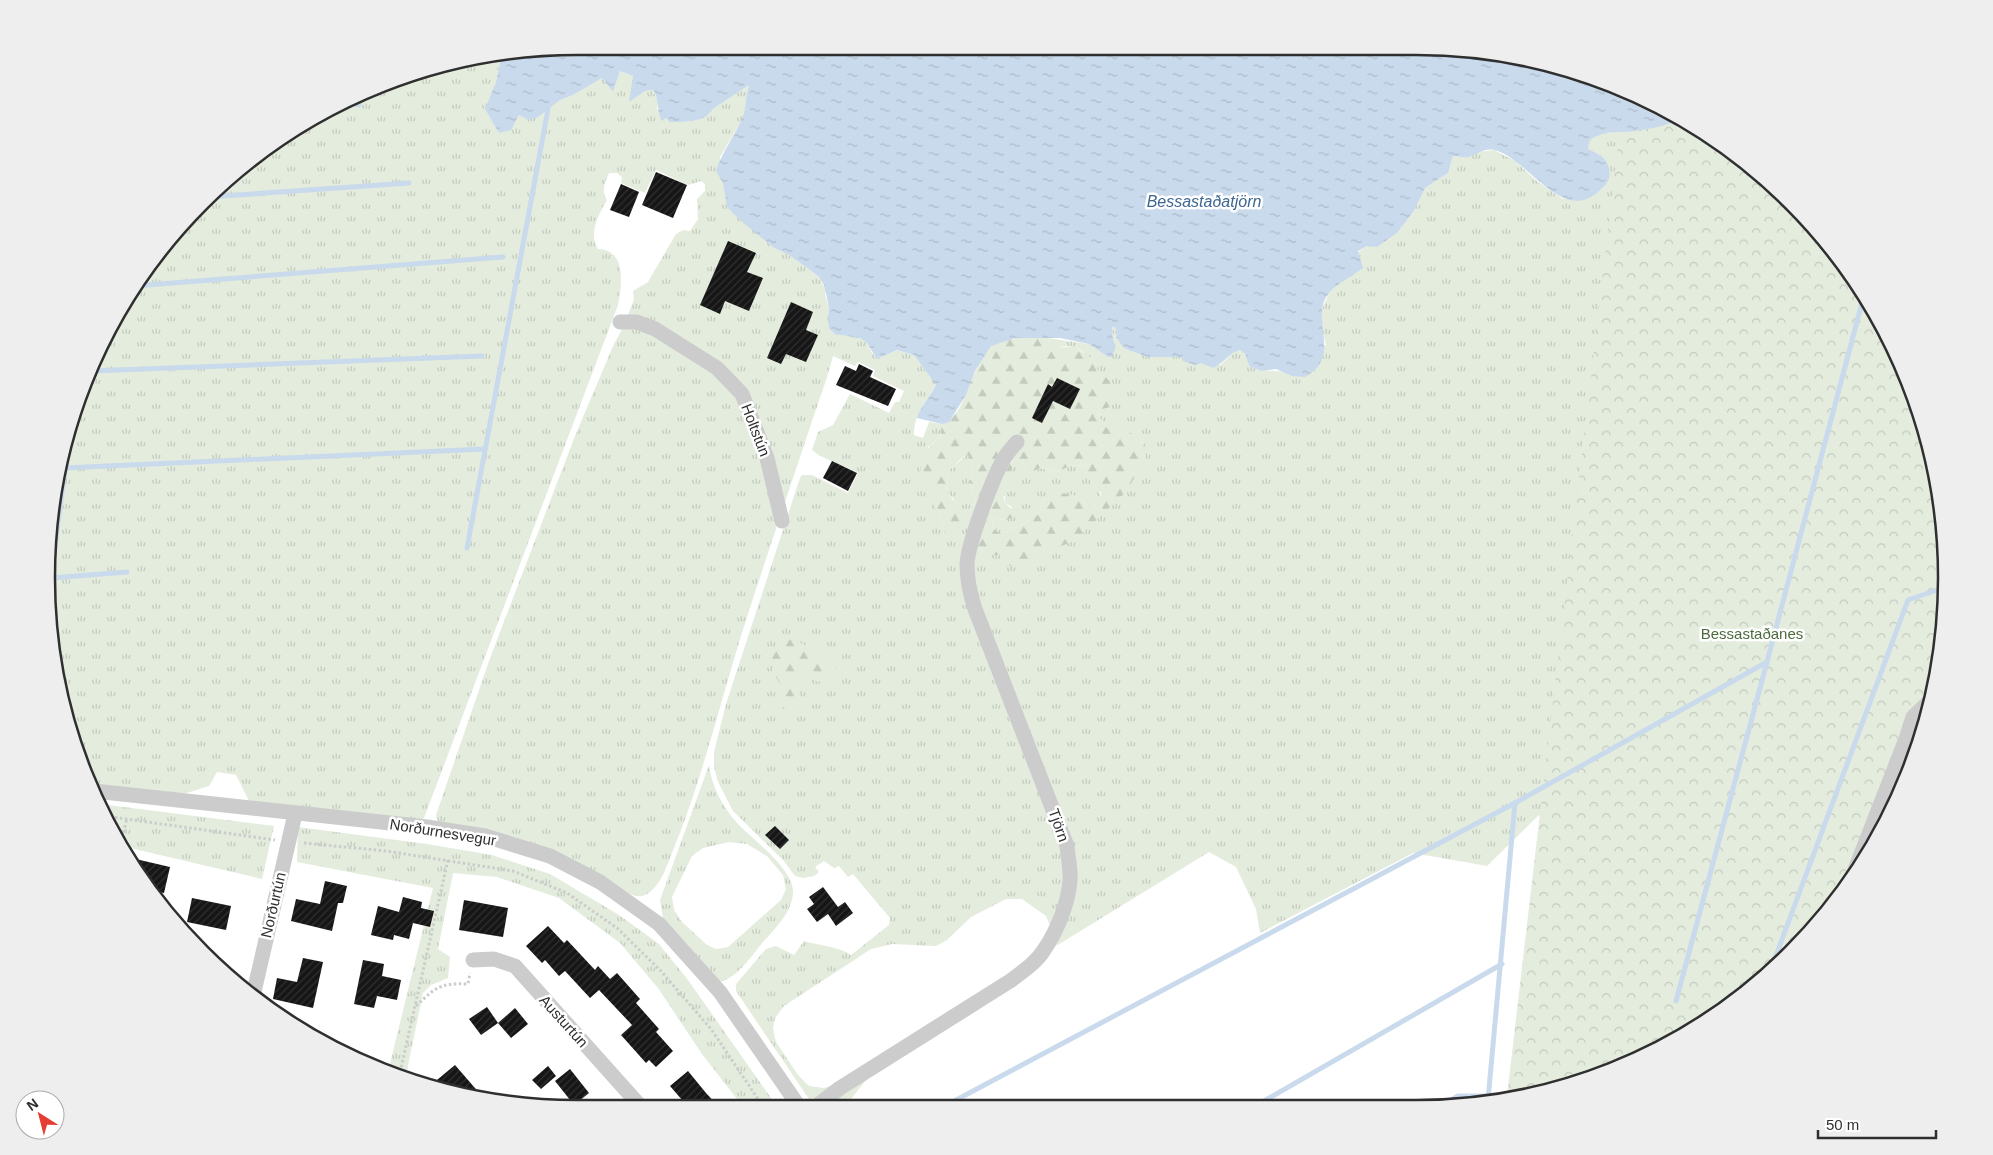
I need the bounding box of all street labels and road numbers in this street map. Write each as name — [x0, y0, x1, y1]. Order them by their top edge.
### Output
street label: Holtstún — [738, 401, 774, 459]
street label: Tjörn — [1045, 806, 1073, 844]
street label: Norðurnesvegur — [389, 815, 497, 849]
street label: Norðurtún — [257, 871, 289, 939]
street label: Austurtún — [536, 991, 592, 1051]

